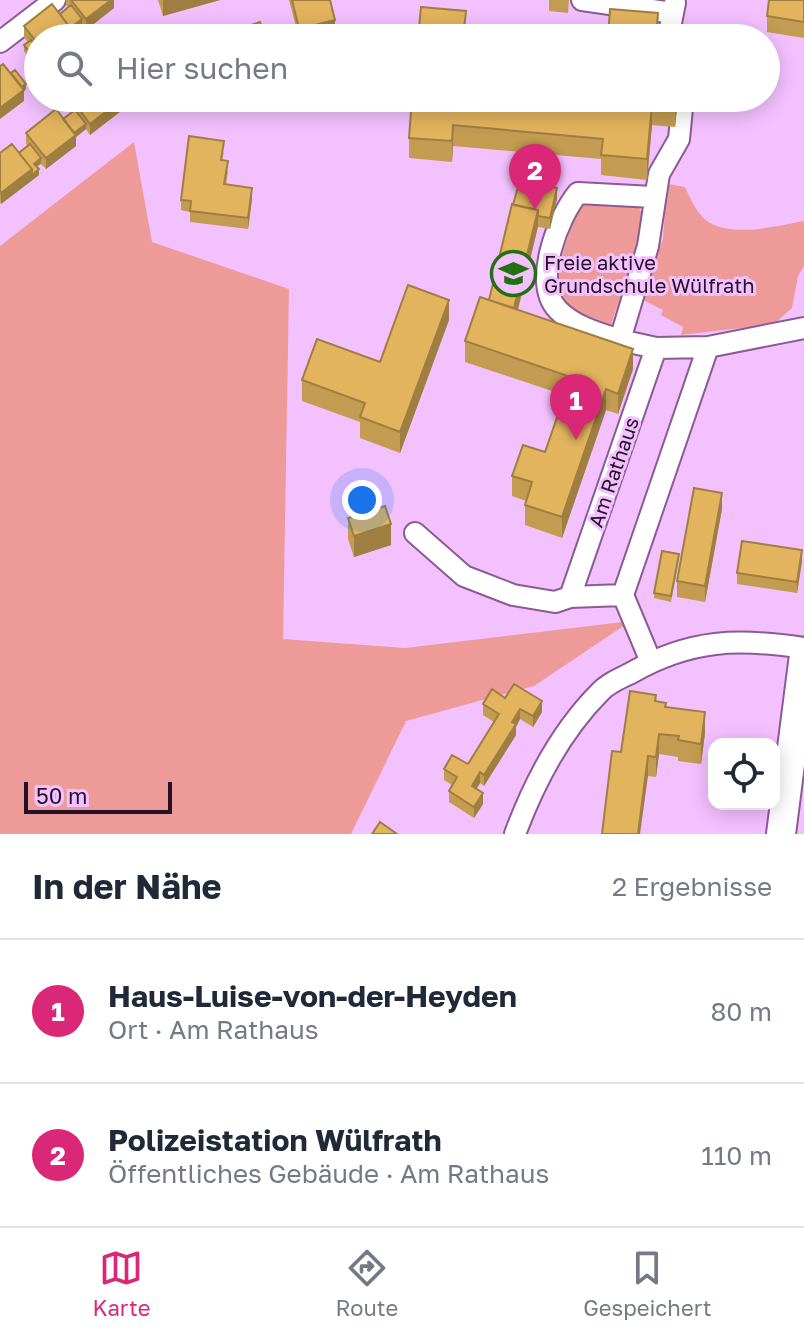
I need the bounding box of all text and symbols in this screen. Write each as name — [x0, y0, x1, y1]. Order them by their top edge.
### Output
search box — [24, 24, 780, 112]
icon: search — [52, 46, 96, 90]
text: Hier suchen — [116, 50, 288, 86]
pin: 2 — [509, 144, 561, 210]
school or university icon: Freie aktive Grundschule Wülfrath — [489, 249, 537, 297]
place label: Freie aktive Grundschule Wülfrath — [544, 250, 755, 297]
pin: 1 — [550, 374, 602, 440]
street label: Am Rathaus — [583, 414, 643, 530]
your location — [342, 480, 382, 520]
map controls — [708, 738, 780, 810]
button: locate — [708, 738, 780, 810]
scale bar — [24, 778, 172, 814]
text: 50 m — [36, 782, 87, 809]
text: In der Nähe — [32, 866, 222, 906]
text: 2 Ergebnisse — [612, 871, 772, 902]
text: Haus-Luise-von-der-Heyden — [108, 978, 517, 1014]
text: 1 — [51, 996, 65, 1027]
text: 80 m — [711, 996, 772, 1027]
text: Ort · Am Rathaus — [108, 1014, 318, 1045]
text: Polizeistation Wülfrath — [108, 1122, 442, 1158]
text: 2 — [50, 1140, 66, 1171]
text: 110 m — [701, 1140, 772, 1171]
text: Öffentliches Gebäude · Am Rathaus — [108, 1158, 549, 1189]
tab: Karte — [92, 1246, 150, 1321]
tab: Route — [335, 1246, 398, 1321]
tab: Gespeichert — [583, 1246, 711, 1321]

